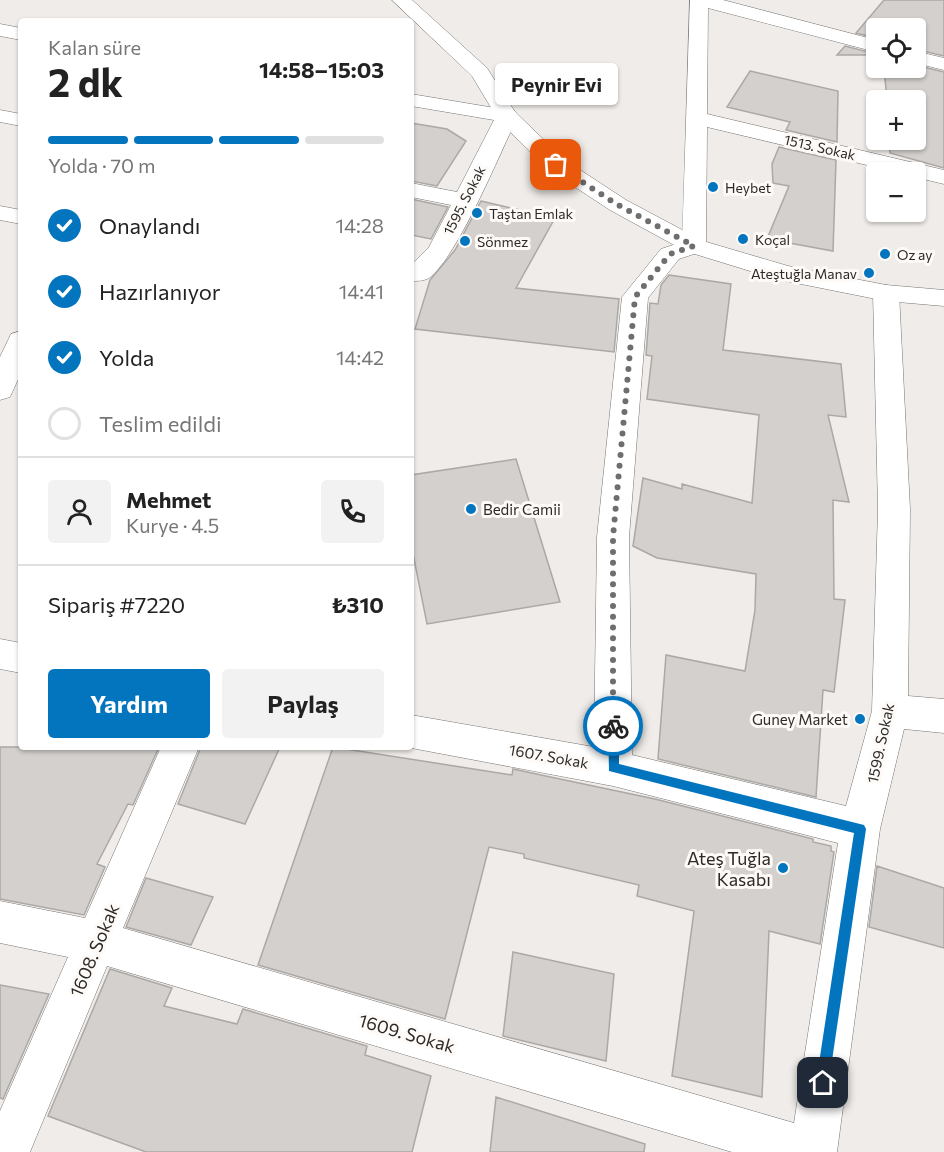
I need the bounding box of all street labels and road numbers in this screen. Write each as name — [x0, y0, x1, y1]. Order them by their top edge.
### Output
street label: 1513. Sokak — [783, 131, 858, 164]
street label: 1595. Sokak — [439, 162, 489, 237]
street label: 1599. Sokak — [863, 701, 897, 785]
street label: 1607. Sokak — [508, 740, 590, 772]
street label: 1608. Sokak — [65, 900, 124, 1000]
street label: 1609. Sokak — [356, 1009, 458, 1057]

